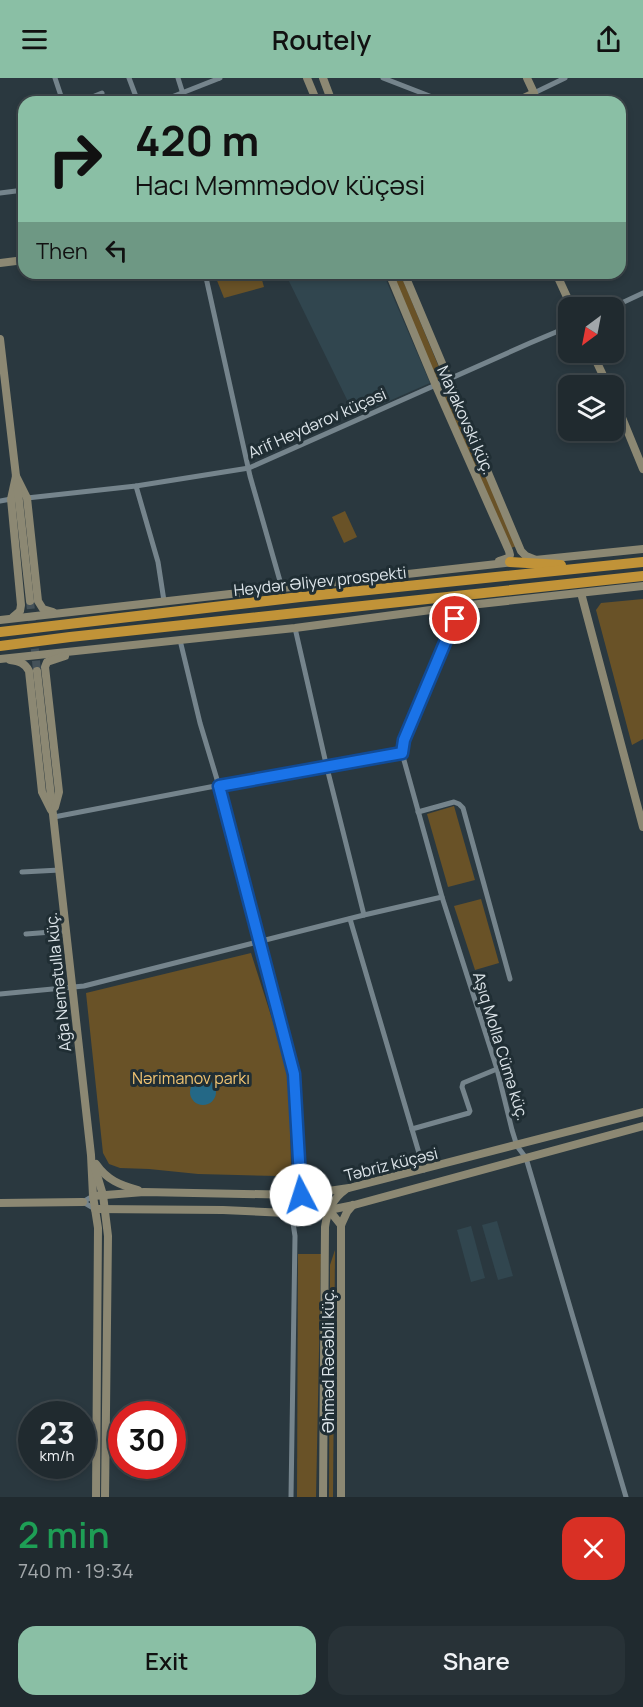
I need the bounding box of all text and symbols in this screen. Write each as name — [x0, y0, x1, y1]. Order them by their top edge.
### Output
text: Routely — [272, 21, 371, 58]
icon: menu — [18, 23, 51, 56]
icon: share — [592, 23, 625, 56]
text: 420 m — [135, 111, 259, 169]
icon: right — [36, 120, 114, 198]
text: Hacı Məmmədov küçəsi — [135, 166, 425, 203]
icon: left — [100, 234, 133, 267]
text: Then — [36, 236, 88, 266]
north arrow — [558, 297, 624, 363]
map controls — [558, 297, 624, 441]
street label: Mayakovski küç. — [432, 362, 500, 478]
button: layers — [558, 375, 624, 441]
street label: Arif Heydərov küçəsi — [244, 383, 390, 463]
street label: Heydər Əliyev prospekti — [232, 561, 408, 601]
pin — [429, 593, 480, 644]
icon: arrive — [438, 602, 471, 635]
street label: Ağa Nemətulla küç. — [40, 911, 76, 1053]
street label: Aşıq Molla Cümə küç. — [468, 969, 534, 1123]
park label: Nərimanov parkı — [132, 1067, 250, 1089]
street label: Təbriz küçəsi — [342, 1142, 440, 1186]
position arrow — [269, 1163, 333, 1227]
street label: Əhməd Rəcəbli küç. — [317, 1289, 339, 1433]
speed limit sign: 30 — [108, 1401, 186, 1479]
text: 23 — [39, 1412, 75, 1453]
text: km/h — [40, 1445, 74, 1466]
text: 2 min — [18, 1510, 110, 1559]
button: close — [562, 1517, 625, 1580]
text: 740 m · 19:34 — [18, 1557, 134, 1584]
button: Exit — [18, 1626, 316, 1695]
button: Share — [328, 1626, 625, 1695]

